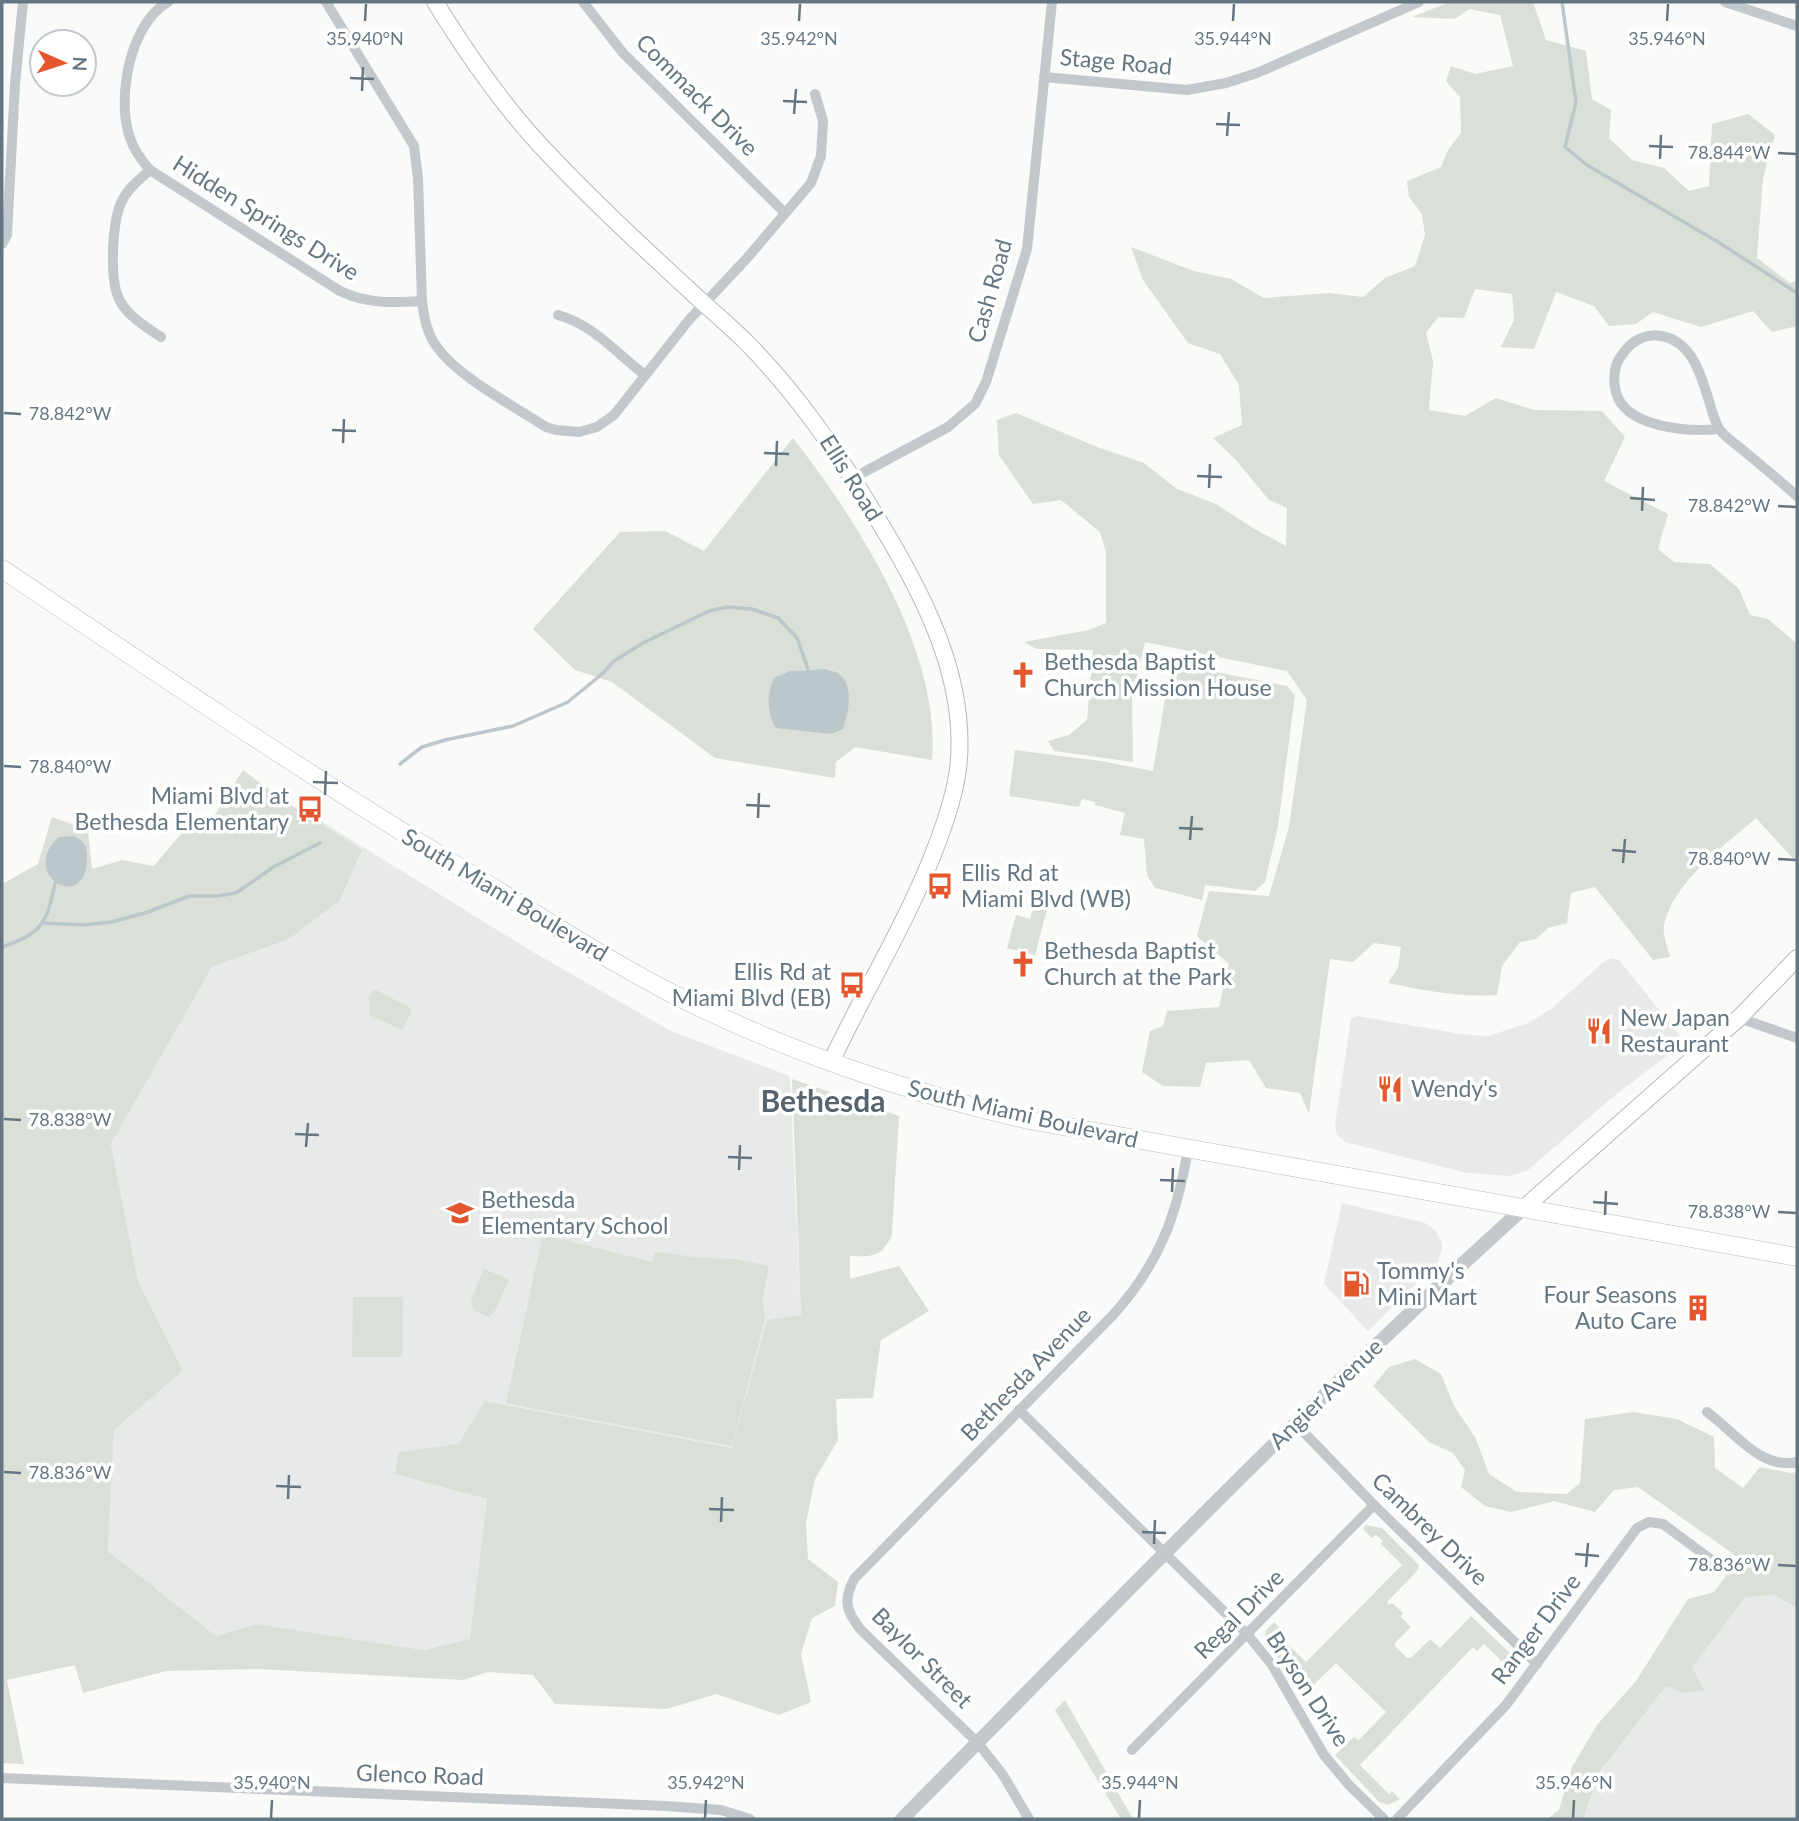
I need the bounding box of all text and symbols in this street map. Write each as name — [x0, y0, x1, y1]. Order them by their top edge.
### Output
text: 35.940°N — [326, 27, 404, 49]
text: 35.942°N — [760, 27, 838, 49]
text: 35.944°N — [1194, 27, 1272, 49]
text: 35.946°N — [1628, 27, 1706, 49]
north arrow — [28, 28, 98, 98]
street label: Commack Drive — [631, 28, 764, 161]
street label: Stage Road — [1059, 42, 1173, 80]
text: N — [69, 56, 92, 72]
text: 78.844°W — [1688, 141, 1771, 163]
street label: Hidden Springs Drive — [168, 149, 365, 286]
street label: Cash Road — [961, 236, 1017, 346]
text: 78.842°W — [29, 402, 112, 424]
street label: Ellis Road — [814, 429, 889, 526]
text: 78.842°W — [1688, 494, 1771, 516]
place label: Bethesda Baptist Church Mission House — [1044, 647, 1272, 701]
church icon: Bethesda Baptist Church Mission House — [1008, 660, 1038, 690]
text: 78.840°W — [29, 755, 112, 777]
place label: Miami Blvd at Bethesda Elementary — [74, 781, 290, 835]
bus stop icon: Miami Blvd at Bethesda Elementary — [295, 794, 325, 824]
street label: South Miami Boulevard — [397, 822, 614, 967]
text: 78.840°W — [1688, 847, 1771, 869]
place label: Ellis Rd at Miami Blvd (WB) — [961, 858, 1131, 912]
bus stop icon: Ellis Rd at Miami Blvd (WB) — [925, 871, 955, 901]
place label: Bethesda Baptist Church at the Park — [1044, 936, 1232, 990]
church icon: Bethesda Baptist Church at the Park — [1008, 949, 1038, 979]
place label: Ellis Rd at Miami Blvd (EB) — [672, 957, 832, 1011]
bus stop icon: Ellis Rd at Miami Blvd (EB) — [837, 970, 867, 1000]
place label: New Japan Restaurant — [1620, 1003, 1730, 1057]
restaurant icon: New Japan Restaurant — [1584, 1016, 1614, 1046]
street label: South Miami Boulevard — [905, 1073, 1141, 1153]
restaurant icon: Wendy's — [1375, 1074, 1405, 1104]
place label: Wendy's — [1411, 1074, 1498, 1102]
district label: Bethesda — [761, 1082, 885, 1118]
text: 78.838°W — [29, 1108, 112, 1130]
place label: Bethesda Elementary School — [481, 1185, 668, 1239]
school or university icon: Bethesda Elementary School — [445, 1198, 475, 1228]
text: 78.838°W — [1688, 1200, 1771, 1222]
place label: Tommy's Mini Mart — [1377, 1256, 1478, 1310]
fuel station icon: Tommy's Mini Mart — [1341, 1269, 1371, 1299]
place label: Four Seasons Auto Care — [1544, 1280, 1677, 1334]
building icon: Four Seasons Auto Care — [1683, 1293, 1713, 1323]
street label: Bethesda Avenue — [954, 1300, 1096, 1446]
street label: Angier Avenue — [1263, 1332, 1388, 1454]
text: 78.836°W — [29, 1461, 112, 1483]
street label: Cambrey Drive — [1367, 1466, 1494, 1591]
text: 78.836°W — [1688, 1553, 1771, 1575]
street label: Regal Drive — [1188, 1563, 1289, 1664]
street label: Ranger Drive — [1485, 1568, 1586, 1689]
street label: Baylor Street — [867, 1601, 979, 1714]
street label: Bryson Drive — [1261, 1626, 1356, 1751]
street label: Glenco Road — [356, 1758, 484, 1790]
text: 35.940°N — [233, 1771, 311, 1793]
text: 35.942°N — [667, 1771, 745, 1793]
text: 35.944°N — [1101, 1771, 1179, 1793]
text: 35.946°N — [1535, 1771, 1613, 1793]

